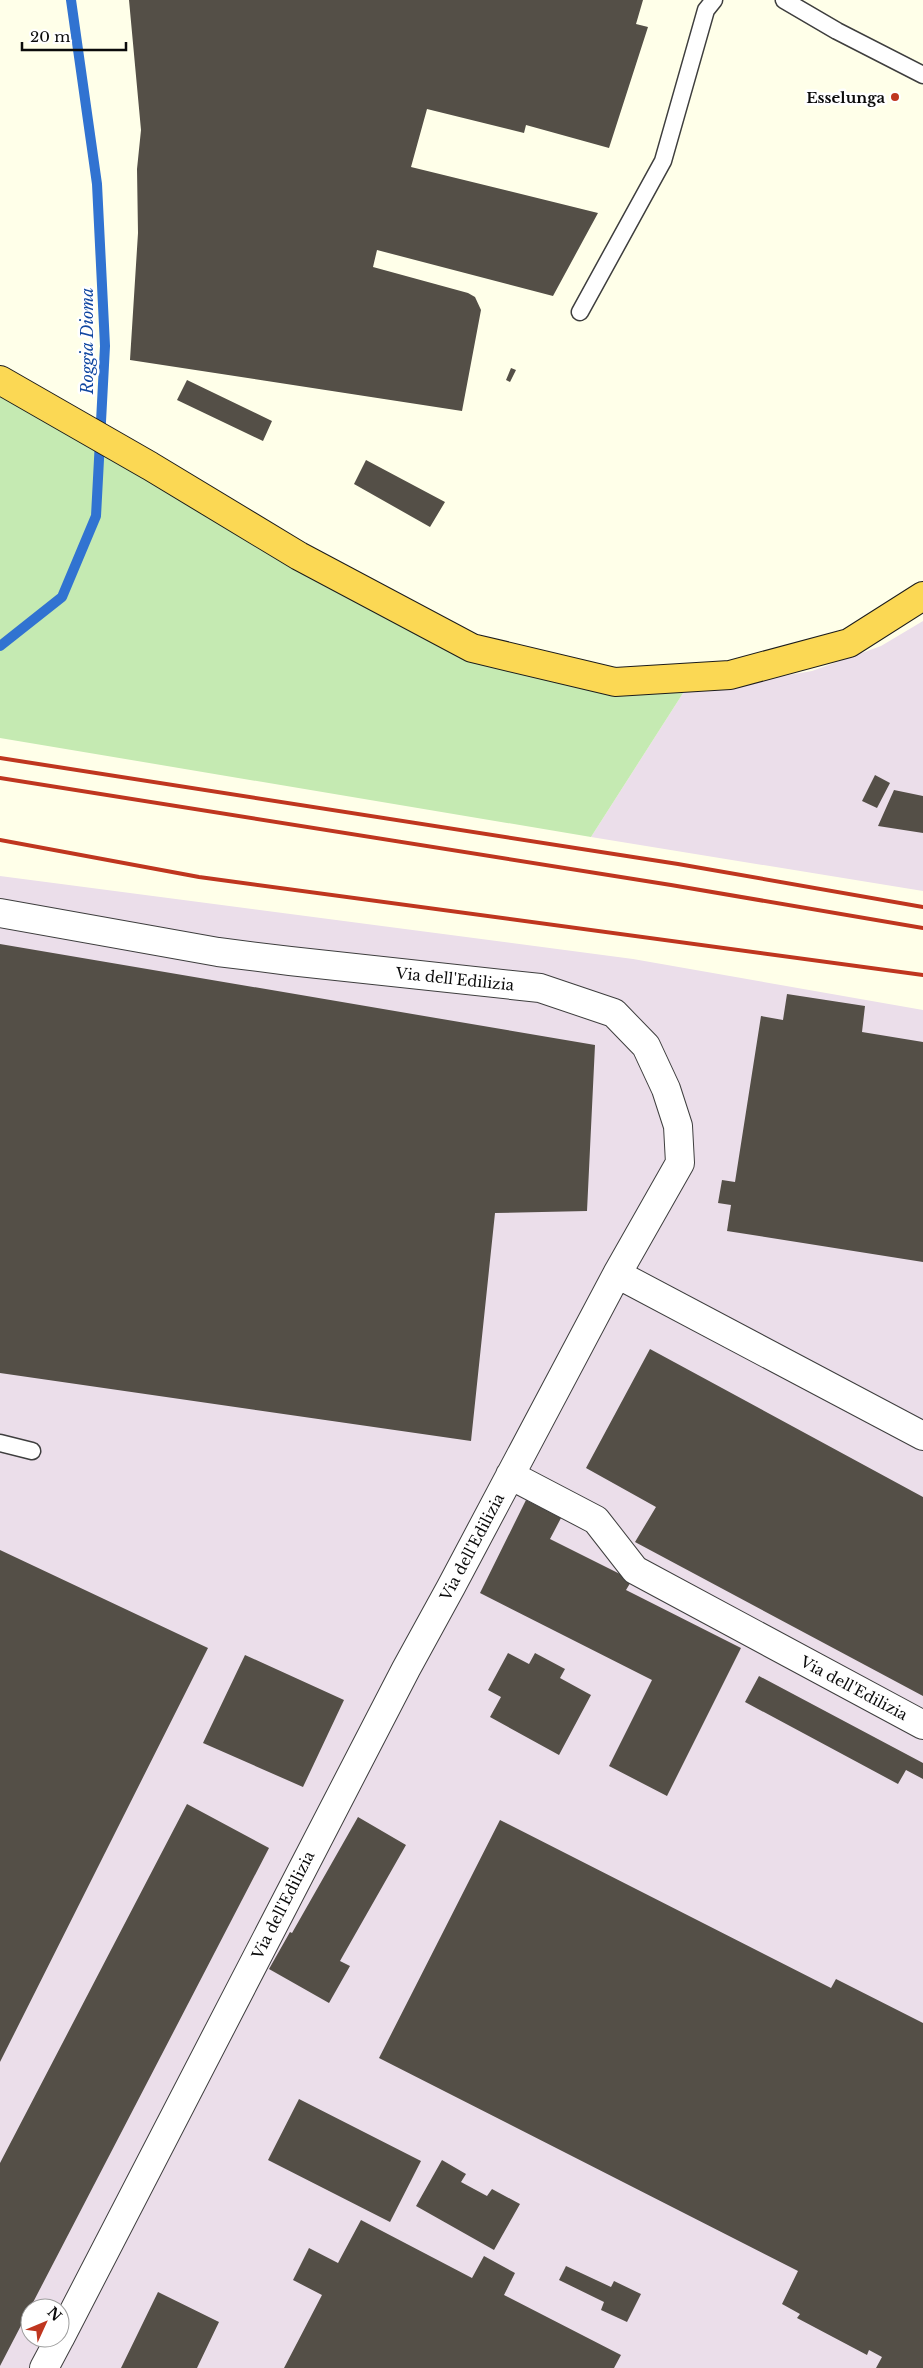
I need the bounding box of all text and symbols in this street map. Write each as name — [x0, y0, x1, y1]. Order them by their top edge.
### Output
scale bar — [22, 20, 126, 52]
text: 20 m — [30, 27, 70, 46]
place label: Esselunga — [806, 88, 885, 107]
marker: Esselunga — [889, 91, 901, 103]
water label: Roggia Dioma — [77, 288, 97, 395]
street label: Via dell'Edilizia — [394, 963, 516, 995]
street label: Via dell'Edilizia — [435, 1489, 509, 1605]
street label: Via dell'Edilizia — [796, 1651, 912, 1725]
street label: Via dell'Edilizia — [247, 1847, 319, 1963]
north arrow — [20, 2298, 70, 2348]
text: N — [43, 2303, 65, 2325]

